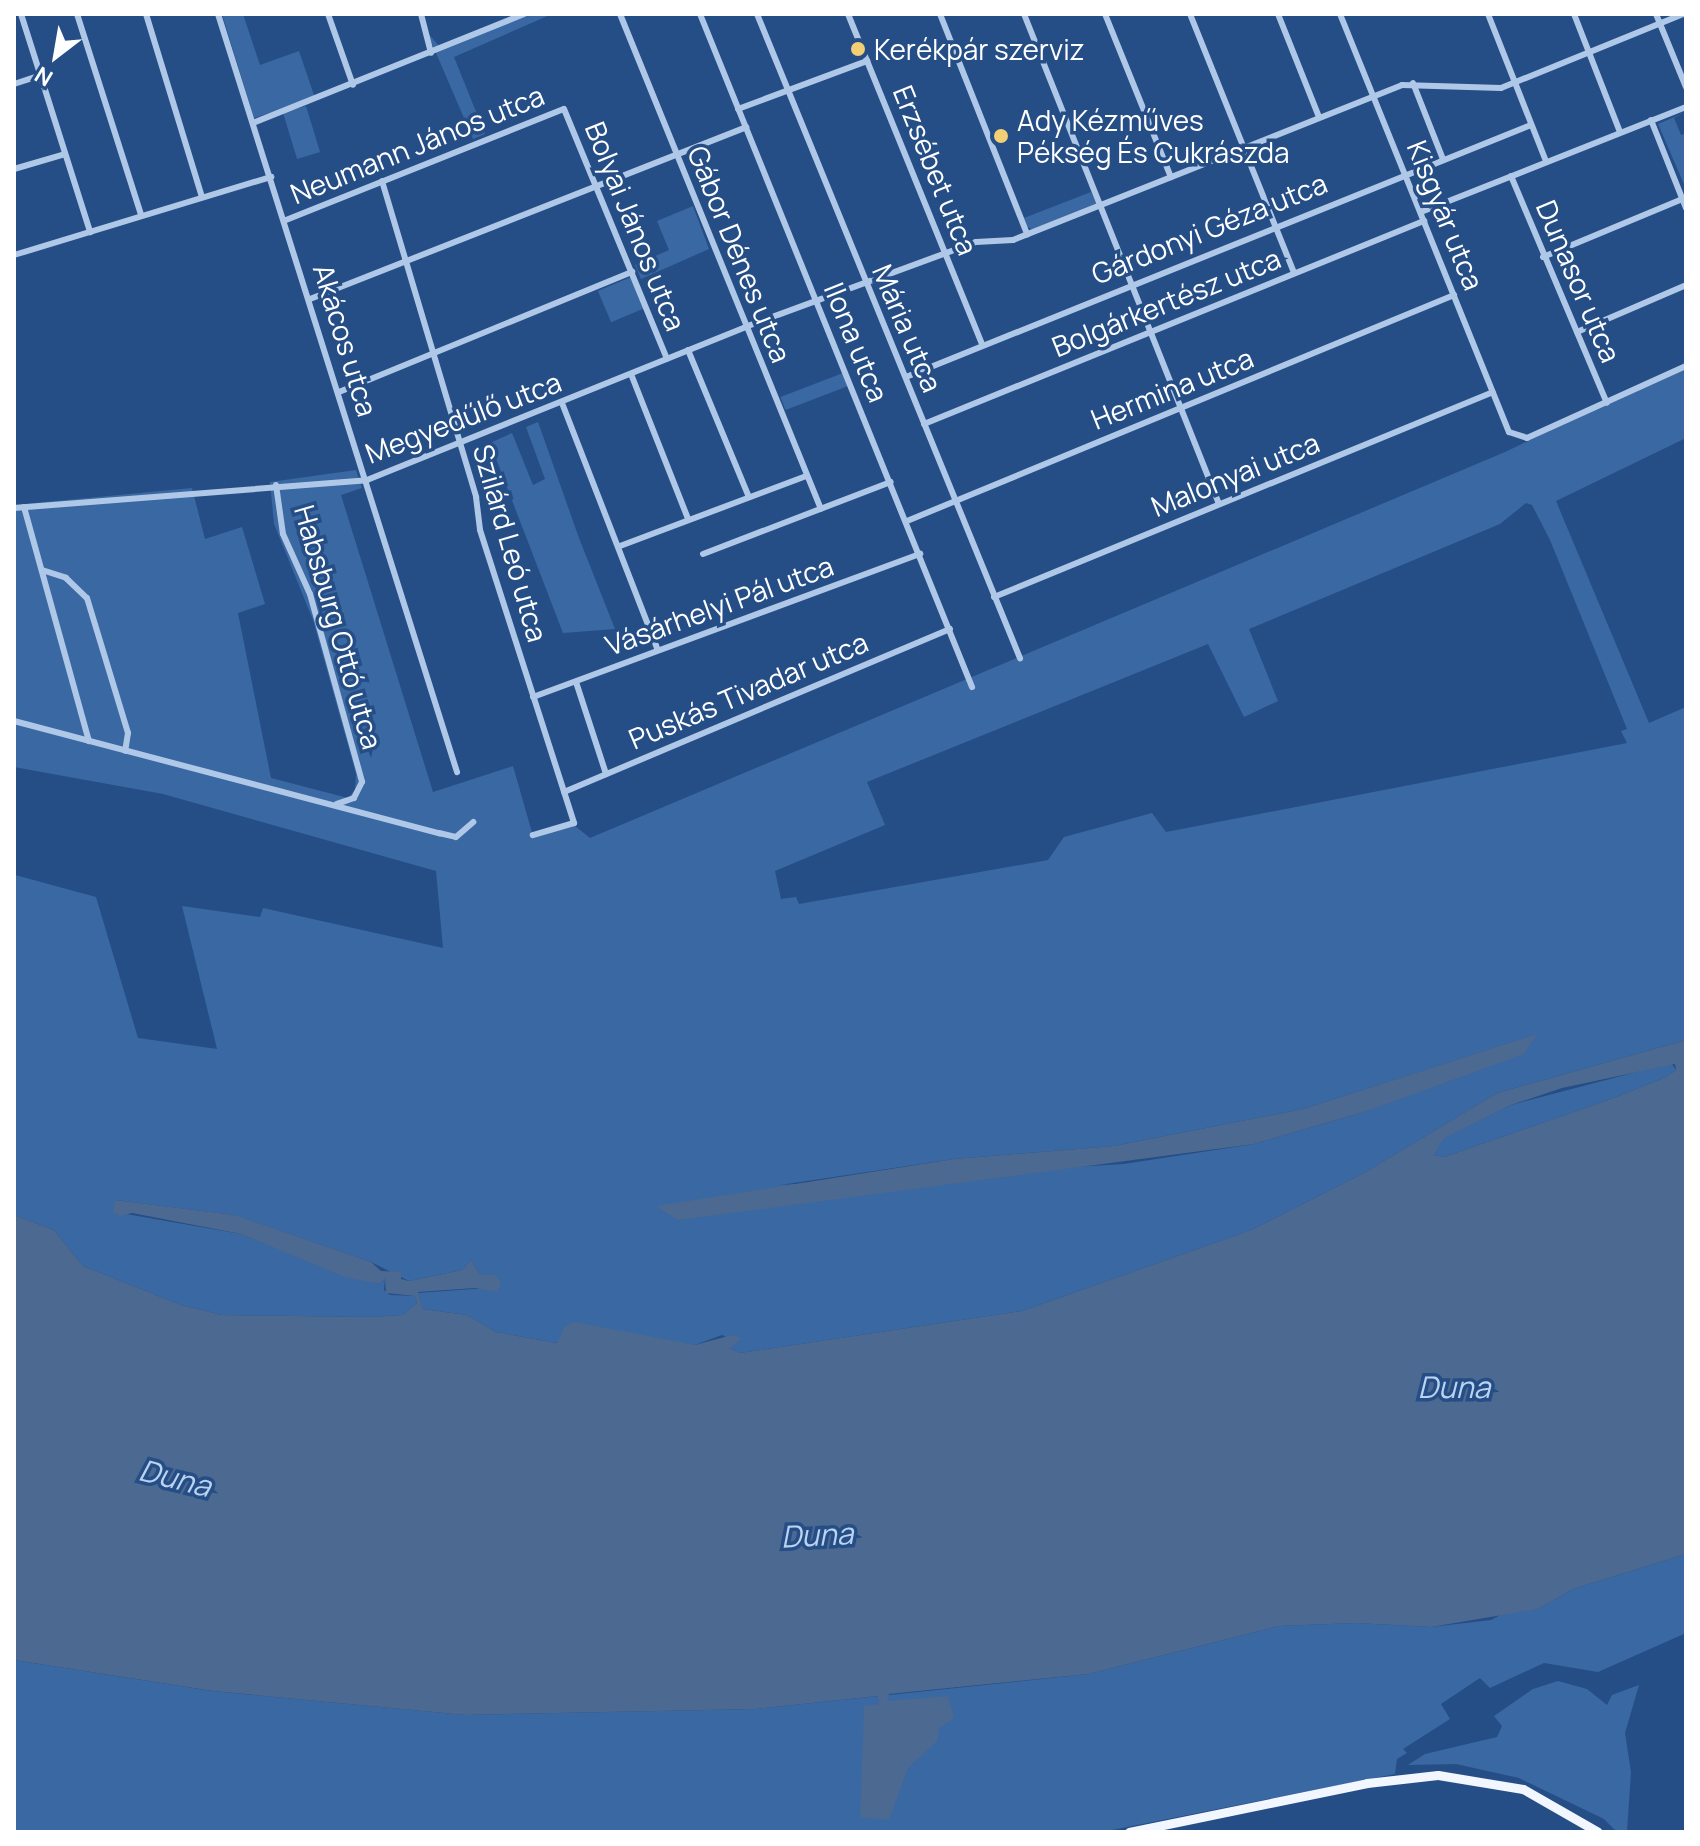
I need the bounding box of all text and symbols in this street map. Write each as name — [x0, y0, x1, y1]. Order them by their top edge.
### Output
north arrow — [16, 16, 96, 96]
place label: Kerékpár szerviz — [874, 32, 1084, 66]
marker: Kerékpár szerviz — [849, 40, 867, 58]
text: N — [29, 60, 58, 94]
street label: Neumann János utca — [285, 78, 549, 210]
street label: Erzsébet utca — [887, 80, 985, 260]
place label: Ady Kézműves Pékség És Cukrászda — [1017, 103, 1290, 169]
street label: Bolyai János utca — [579, 117, 693, 335]
marker: Ady Kézműves Pékség És Cukrászda — [992, 127, 1010, 145]
street label: Kisgyár utca — [1401, 135, 1491, 295]
street label: Gábor Dénes utca — [681, 141, 799, 367]
street label: Gárdonyi Géza utca — [1086, 165, 1332, 291]
street label: Dunasor utca — [1530, 195, 1628, 367]
street label: Bolgárkertész utca — [1047, 241, 1285, 363]
street label: Mária utca — [866, 259, 950, 397]
street label: Akácos utca — [307, 260, 385, 420]
street label: Ilona utca — [818, 277, 896, 407]
street label: Hermina utca — [1086, 340, 1258, 436]
street label: Megyedűlő utca — [360, 364, 566, 470]
street label: Malonyai utca — [1146, 425, 1324, 523]
street label: Szilárd Leó utca — [467, 440, 555, 646]
street label: Habsburg Ottó utca — [288, 501, 390, 753]
street label: Vásárhelyi Pál utca — [600, 548, 838, 662]
street label: Puskás Tivadar utca — [623, 624, 873, 756]
water label: Duna — [1418, 1369, 1490, 1405]
water label: Duna — [135, 1452, 215, 1504]
water label: Duna — [780, 1515, 854, 1555]

